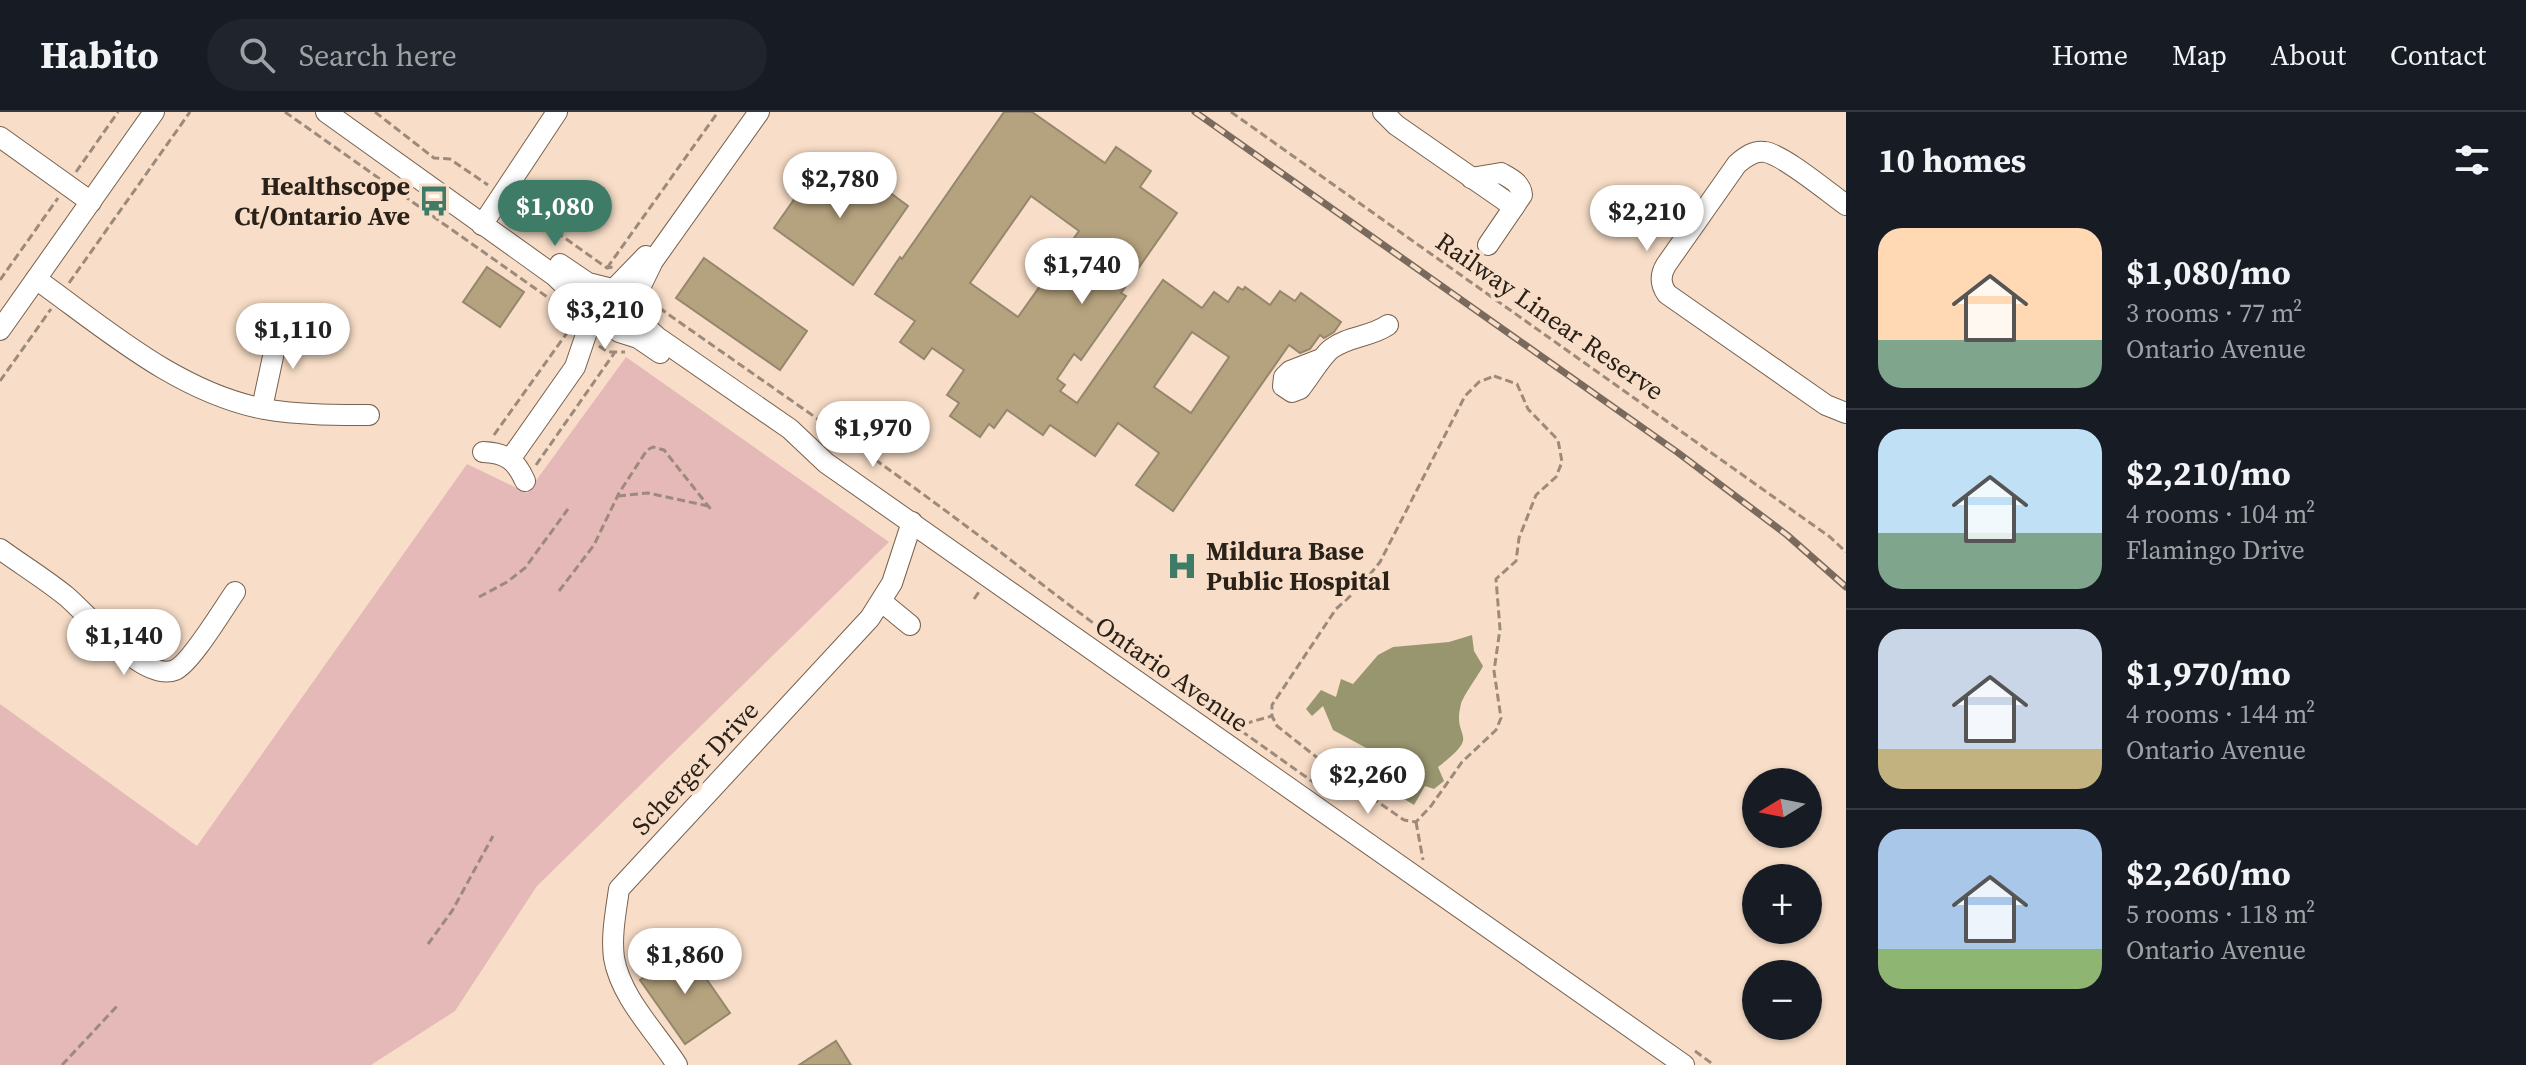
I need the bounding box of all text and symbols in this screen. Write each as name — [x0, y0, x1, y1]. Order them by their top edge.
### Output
search box — [207, 19, 767, 91]
text: Habito — [40, 29, 159, 81]
icon: search — [235, 33, 279, 77]
text: Search here — [299, 35, 457, 76]
text: Home — [2052, 36, 2128, 74]
text: Map — [2172, 36, 2227, 74]
text: About — [2271, 36, 2346, 74]
text: Contact — [2390, 36, 2486, 74]
text: 10 homes — [1878, 137, 2026, 183]
icon: filters — [2450, 138, 2494, 182]
pin: $2,780 — [775, 152, 905, 220]
text: $2,780 — [801, 160, 879, 196]
place label: Healthscope Ct/Ontario Ave — [234, 168, 410, 234]
pin: $1,080 — [490, 180, 620, 248]
bus stop icon: Healthscope Ct/Ontario Ave — [417, 184, 451, 218]
pin: $2,210 — [1582, 185, 1712, 253]
text: $1,080 — [516, 188, 594, 224]
text: $2,210 — [1608, 193, 1686, 229]
street label: Railway Linear Reserve — [1429, 224, 1671, 408]
pin: $1,740 — [1017, 238, 1147, 306]
text: $1,740 — [1043, 246, 1121, 282]
text: $1,080/mo — [2126, 249, 2291, 295]
icon: home — [1942, 260, 2038, 356]
pin: $3,210 — [540, 283, 670, 351]
text: $3,210 — [566, 291, 644, 327]
text: 3 rooms · 77 m² — [2126, 295, 2302, 331]
pin: $1,110 — [228, 303, 358, 371]
text: $1,110 — [254, 311, 332, 347]
text: Ontario Avenue — [2126, 331, 2306, 367]
pin: $1,970 — [808, 401, 938, 469]
text: $1,970 — [834, 409, 912, 445]
text: $2,210/mo — [2126, 450, 2291, 496]
icon: home — [1942, 461, 2038, 557]
text: 4 rooms · 104 m² — [2126, 496, 2315, 532]
text: Flamingo Drive — [2126, 532, 2305, 568]
place label: Mildura Base Public Hospital — [1206, 533, 1390, 599]
hospital icon: Mildura Base Public Hospital — [1165, 549, 1199, 583]
street label: Ontario Avenue — [1088, 608, 1256, 740]
pin: $1,140 — [59, 609, 189, 677]
text: $1,140 — [85, 617, 163, 653]
text: $1,970/mo — [2126, 650, 2291, 696]
icon: home — [1942, 661, 2038, 757]
street label: Scherger Drive — [623, 693, 767, 843]
text: 4 rooms · 144 m² — [2126, 696, 2315, 732]
text: Ontario Avenue — [2126, 732, 2306, 768]
pin: $2,260 — [1303, 748, 1433, 816]
text: $2,260 — [1329, 756, 1407, 792]
north arrow — [1742, 768, 1822, 848]
map controls — [1742, 768, 1822, 1040]
text: $2,260/mo — [2126, 850, 2291, 896]
icon: home — [1942, 861, 2038, 957]
button: + — [1742, 864, 1822, 944]
text: 5 rooms · 118 m² — [2126, 896, 2315, 932]
pin: $1,860 — [620, 928, 750, 996]
text: Ontario Avenue — [2126, 932, 2306, 968]
text: $1,860 — [646, 936, 724, 972]
button: − — [1742, 960, 1822, 1040]

